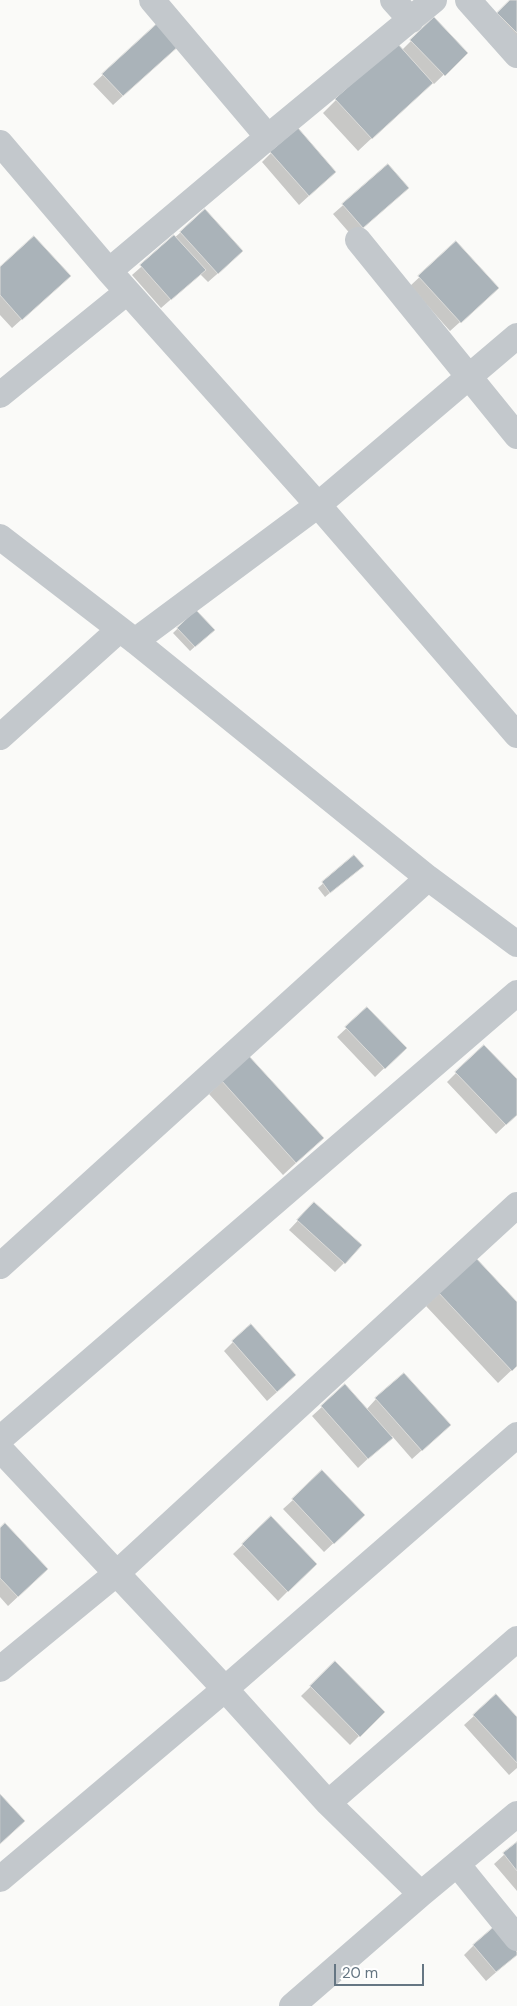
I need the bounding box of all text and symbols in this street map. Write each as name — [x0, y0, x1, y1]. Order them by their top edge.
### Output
scale bar — [337, 1954, 427, 1986]
text: 20 m — [342, 1963, 378, 1983]

